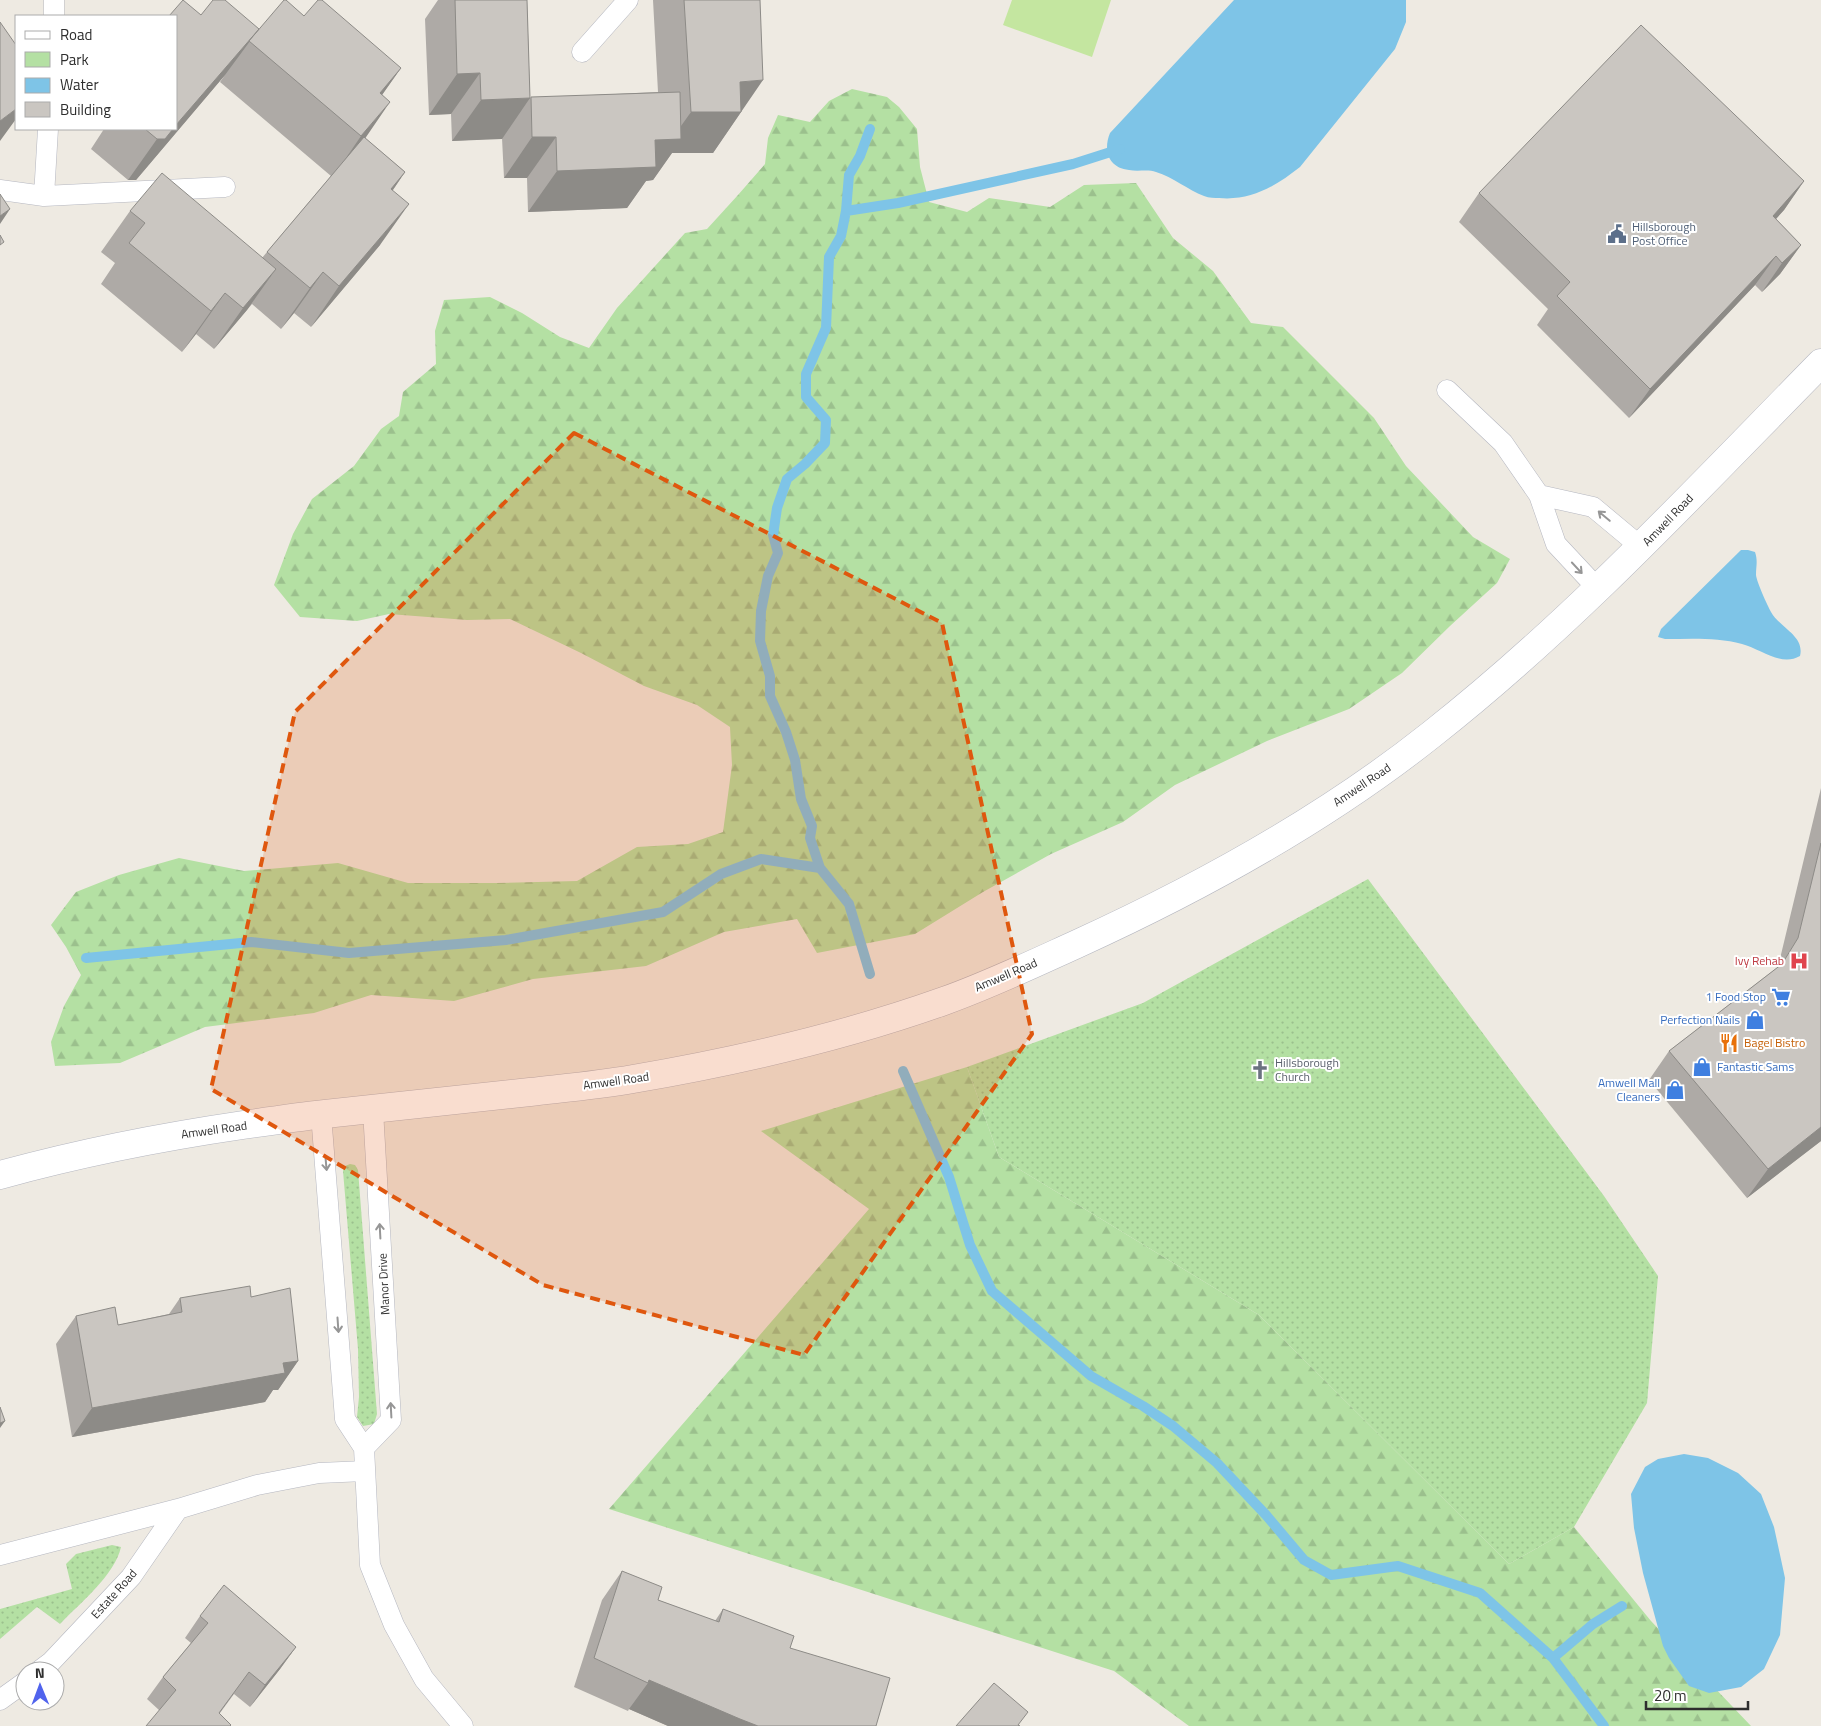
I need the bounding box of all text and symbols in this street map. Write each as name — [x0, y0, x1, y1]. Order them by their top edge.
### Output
legend — [15, 15, 178, 130]
text: Road — [60, 23, 92, 46]
text: Park — [60, 48, 89, 71]
text: Water — [60, 73, 99, 96]
text: Building — [60, 98, 111, 121]
place label: Hillsborough Post Office — [1632, 217, 1696, 250]
public building icon: Hillsborough Post Office — [1606, 223, 1628, 245]
street label: Amwell Road — [1638, 489, 1698, 550]
one-way arrow — [1597, 510, 1610, 521]
one-way arrow — [1571, 561, 1583, 574]
street label: Amwell Road — [1329, 758, 1395, 811]
hospital icon: Ivy Rehab — [1788, 950, 1810, 972]
place label: Ivy Rehab — [1735, 951, 1784, 970]
street label: Amwell Road — [972, 953, 1040, 996]
supermarket icon: 1 Food Stop — [1770, 986, 1792, 1008]
place label: 1 Food Stop — [1706, 987, 1766, 1006]
shop icon: Perfection Nails — [1744, 1009, 1766, 1031]
place label: Perfection Nails — [1660, 1010, 1740, 1029]
restaurant icon: Bagel Bistro — [1718, 1032, 1740, 1054]
place label: Bagel Bistro — [1744, 1033, 1805, 1052]
place label: Hillsborough Church — [1275, 1053, 1339, 1086]
shop icon: Fantastic Sams — [1691, 1056, 1713, 1078]
place label: Fantastic Sams — [1717, 1057, 1794, 1076]
church icon: Hillsborough Church — [1249, 1059, 1271, 1081]
street label: Amwell Road — [582, 1066, 650, 1095]
place label: Amwell Mall Cleaners — [1598, 1073, 1660, 1106]
shop icon: Amwell Mall Cleaners — [1664, 1079, 1686, 1101]
street label: Amwell Road — [180, 1115, 248, 1144]
one-way arrow — [321, 1154, 330, 1170]
one-way arrow — [376, 1223, 385, 1239]
street label: Manor Drive — [372, 1253, 395, 1315]
one-way arrow — [333, 1316, 342, 1332]
one-way arrow — [386, 1403, 395, 1419]
street label: Estate Road — [86, 1565, 141, 1623]
north arrow — [15, 1661, 65, 1711]
text: N — [35, 1662, 45, 1683]
scale bar — [1646, 1678, 1748, 1710]
text: 20 m — [1654, 1684, 1687, 1707]

